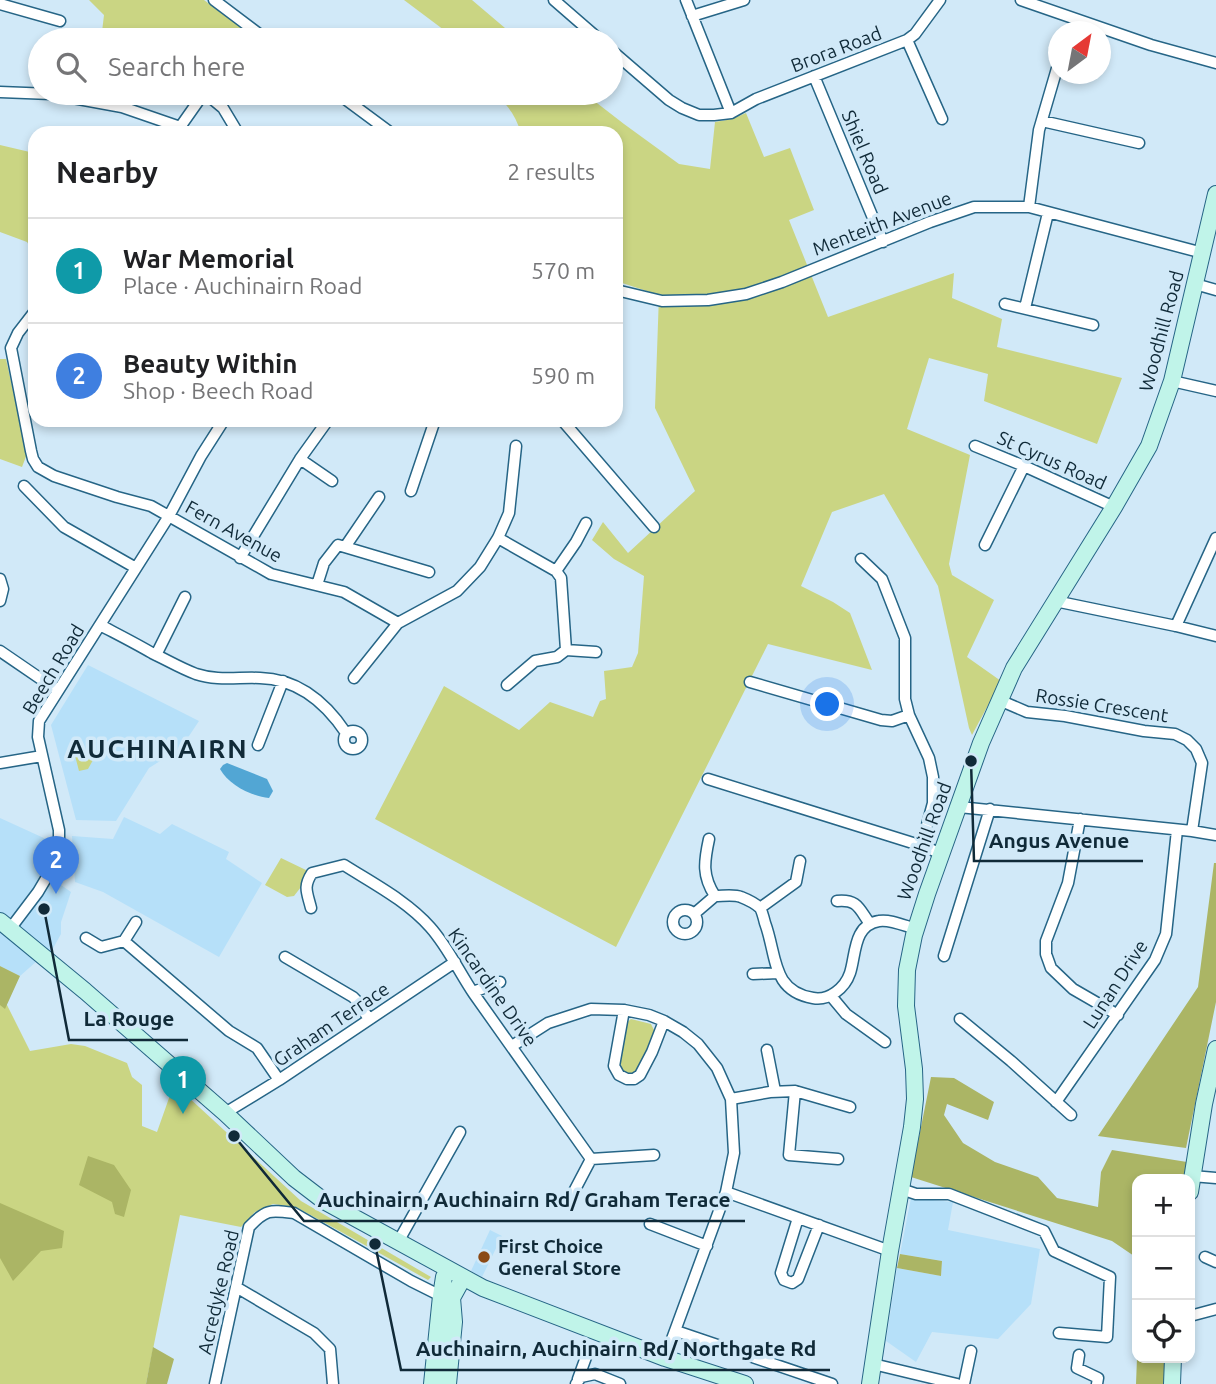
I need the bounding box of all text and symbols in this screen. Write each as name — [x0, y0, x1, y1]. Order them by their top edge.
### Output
north arrow — [1048, 21, 1111, 84]
street label: Brora Road — [787, 22, 885, 76]
search box — [28, 28, 623, 105]
icon: search — [52, 48, 90, 86]
text: Search here — [108, 52, 245, 81]
street label: Shiel Road — [837, 107, 893, 197]
text: Nearby — [56, 155, 158, 189]
text: 2 results — [507, 159, 595, 184]
street label: Menteith Avenue — [809, 186, 955, 260]
text: War Memorial — [123, 244, 294, 273]
text: 1 — [73, 258, 85, 283]
text: 570 m — [531, 258, 595, 283]
street label: Woodhill Road — [1134, 268, 1188, 394]
text: Place · Auchinairn Road — [123, 273, 362, 298]
text: Beauty Within — [123, 349, 298, 378]
text: 2 — [73, 363, 85, 388]
text: 590 m — [531, 363, 595, 388]
text: Shop · Beech Road — [123, 378, 313, 403]
street label: St Cyrus Road — [994, 426, 1110, 494]
street label: Fern Avenue — [182, 495, 286, 567]
street label: Beech Road — [18, 620, 88, 718]
street label: Rossie Crescent — [1034, 684, 1170, 726]
your location — [810, 687, 844, 721]
district label: AUCHINAIRN — [67, 734, 249, 763]
street label: Woodhill Road — [892, 779, 956, 903]
callout: Angus Avenue — [974, 819, 1143, 861]
text: Angus Avenue — [989, 828, 1129, 852]
pin: 2 — [33, 836, 79, 894]
street label: Kincardine Drive — [444, 924, 542, 1050]
street label: Lunan Drive — [1078, 936, 1152, 1032]
street label: Graham Terrace — [269, 977, 393, 1071]
callout: La Rouge — [69, 998, 188, 1040]
text: La Rouge — [84, 1006, 174, 1030]
pin: 1 — [160, 1056, 206, 1114]
map controls — [1132, 1174, 1195, 1363]
button: + — [1132, 1174, 1195, 1237]
callout: Auchinairn, Auchinairn Rd/ Graham Terace — [304, 1179, 745, 1221]
text: Auchinairn, Auchinairn Rd/ Graham Terace — [317, 1187, 731, 1211]
street label: Acredyke Road — [193, 1228, 243, 1356]
place label: First Choice General Store — [498, 1235, 621, 1279]
button: − — [1132, 1237, 1195, 1300]
marker: First Choice General Store — [476, 1249, 492, 1265]
button: locate — [1132, 1300, 1195, 1363]
callout: Auchinairn, Auchinairn Rd/ Northgate Rd — [401, 1328, 830, 1370]
text: Auchinairn, Auchinairn Rd/ Northgate Rd — [416, 1336, 816, 1360]

